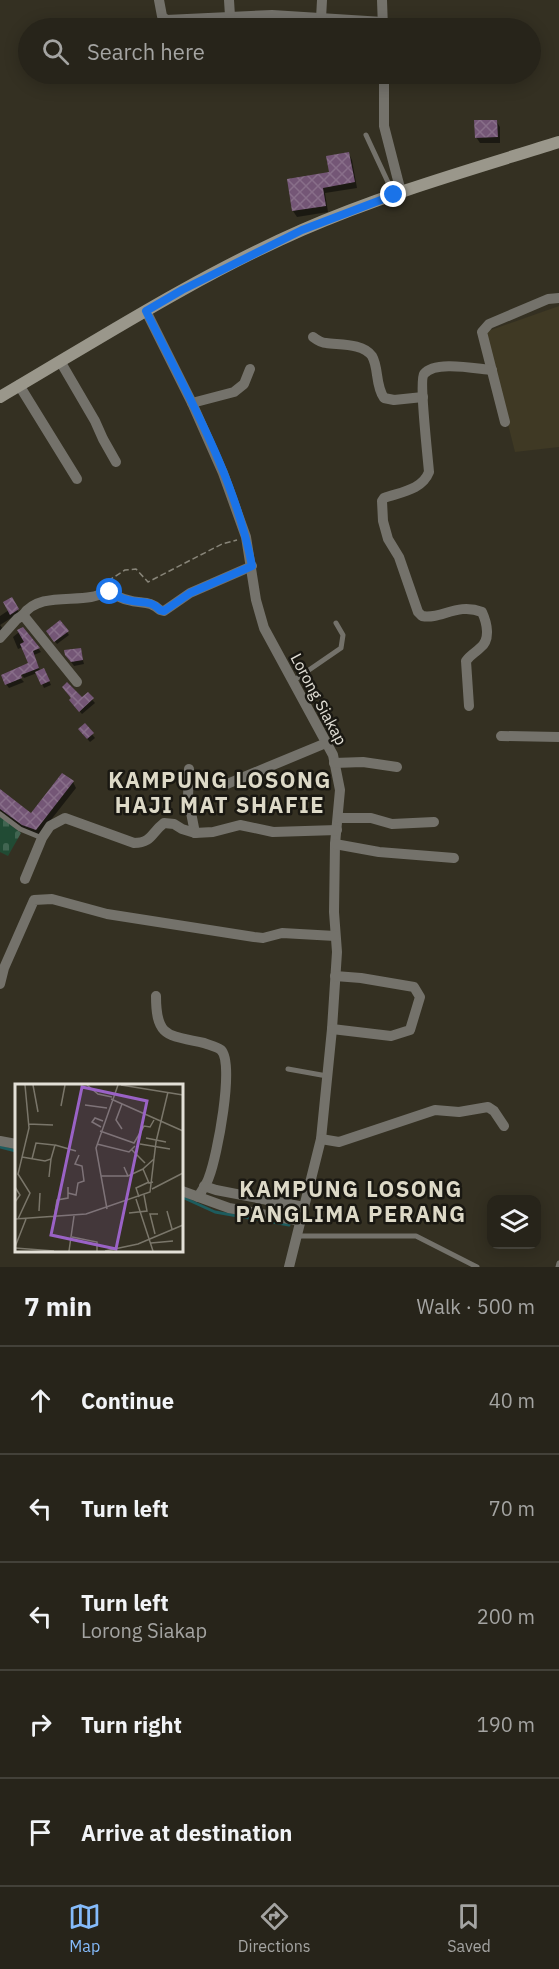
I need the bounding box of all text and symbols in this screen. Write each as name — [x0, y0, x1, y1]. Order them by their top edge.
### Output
search box — [18, 18, 541, 84]
icon: search — [39, 35, 72, 68]
text: Search here — [87, 37, 205, 66]
route end — [380, 181, 406, 207]
route start — [96, 578, 122, 604]
street label: Lorong Siakap — [286, 650, 352, 748]
district label: KAMPUNG LOSONG HAJI MAT SHAFIE — [108, 765, 332, 819]
inset map — [15, 1084, 183, 1252]
district label: KAMPUNG LOSONG PANGLIMA PERANG — [235, 1174, 467, 1228]
map controls — [487, 1195, 541, 1249]
button: layers — [487, 1195, 541, 1249]
text: 7 min — [24, 1289, 92, 1323]
text: Walk · 500 m — [417, 1293, 535, 1320]
icon: ahead — [24, 1384, 57, 1417]
text: Continue — [81, 1386, 174, 1415]
text: 40 m — [489, 1387, 535, 1414]
icon: left — [24, 1492, 57, 1525]
text: Turn left — [81, 1494, 169, 1523]
text: 70 m — [489, 1495, 535, 1522]
text: Turn left — [81, 1588, 169, 1617]
icon: left — [24, 1600, 57, 1633]
text: 200 m — [477, 1603, 535, 1630]
text: Lorong Siakap — [81, 1617, 207, 1644]
icon: right — [24, 1708, 57, 1741]
text: Turn right — [81, 1710, 182, 1739]
text: 190 m — [477, 1711, 535, 1738]
icon: arrive — [24, 1816, 57, 1849]
text: Arrive at destination — [81, 1818, 292, 1847]
tab: Map — [68, 1900, 101, 1956]
tab: Directions — [238, 1900, 311, 1956]
tab: Saved — [447, 1900, 491, 1956]

